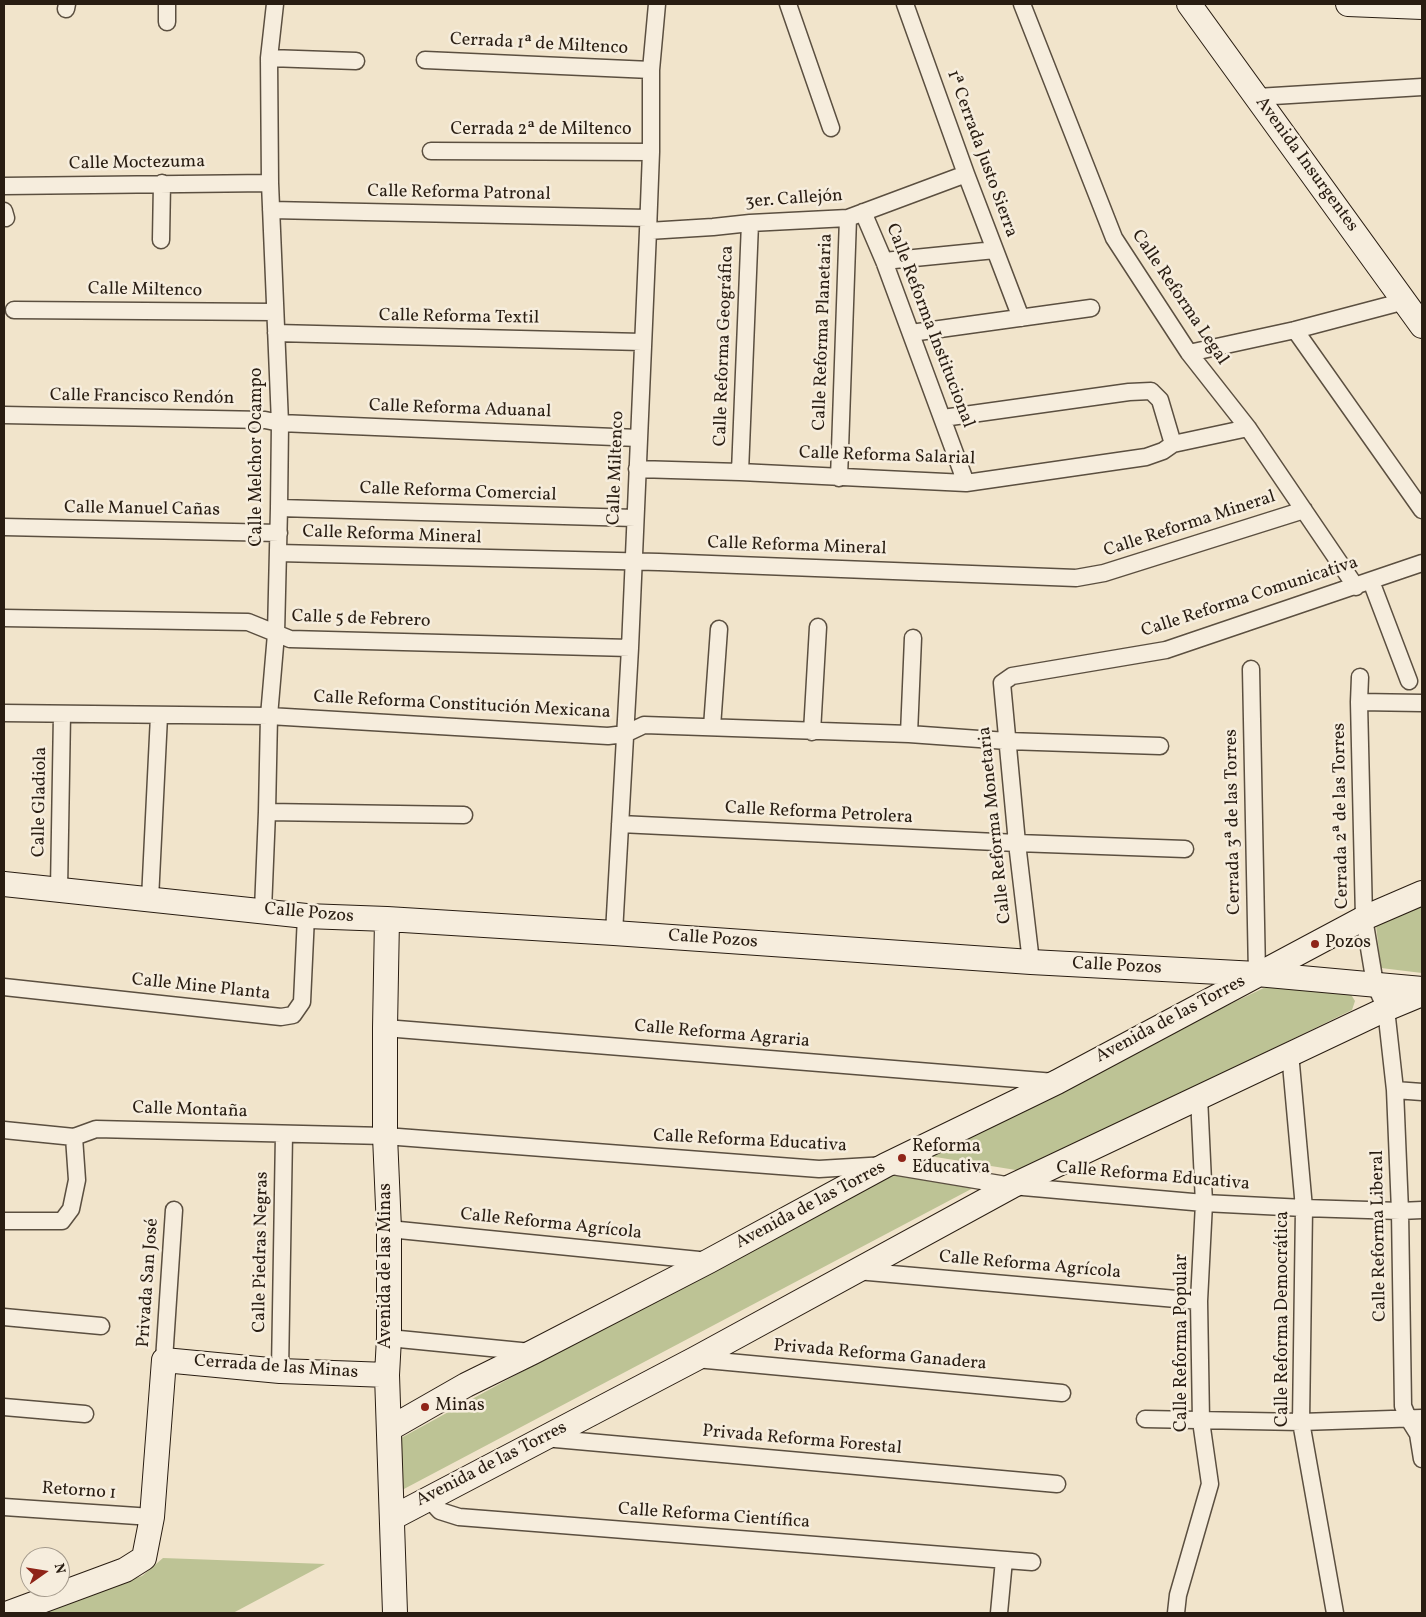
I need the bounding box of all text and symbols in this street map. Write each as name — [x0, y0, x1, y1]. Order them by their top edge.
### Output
street label: Cerrada 1ª de Miltenco — [449, 30, 629, 60]
street label: 1ª Cerrada Justo Sierra — [941, 67, 1021, 241]
street label: Avenida Insurgentes — [1250, 93, 1362, 237]
street label: Cerrada 2ª de Miltenco — [450, 120, 632, 142]
street label: Calle Moctezuma — [69, 152, 205, 176]
street label: Calle Reforma Patronal — [367, 182, 551, 206]
street label: 3er. Callejón — [744, 186, 844, 214]
street label: Calle Reforma Institucional — [880, 221, 978, 431]
street label: Calle Reforma Legal — [1126, 226, 1232, 370]
street label: Calle Reforma Planetaria — [810, 233, 838, 431]
street label: Calle Reforma Geográfica — [711, 245, 739, 447]
street label: Calle Miltenco — [88, 279, 202, 303]
street label: Calle Reforma Textil — [379, 306, 539, 330]
street label: Calle Melchor Ocampo — [247, 368, 269, 546]
street label: Calle Francisco Rendón — [50, 386, 234, 410]
street label: Calle Reforma Aduanal — [368, 396, 552, 424]
street label: Calle Miltenco — [604, 411, 630, 525]
street label: Calle Reforma Salarial — [798, 443, 976, 471]
street label: Calle Reforma Comercial — [359, 479, 557, 507]
street label: Calle Reforma Mineral — [1101, 487, 1279, 563]
street label: Calle Manuel Cañas — [64, 498, 220, 522]
street label: Calle Reforma Mineral — [302, 522, 482, 550]
street label: Calle Reforma Mineral — [707, 533, 887, 561]
street label: Calle Reforma Comunicativa — [1139, 553, 1361, 643]
street label: Calle 5 de Febrero — [291, 607, 431, 633]
street label: Calle Reforma Constitución Mexicana — [313, 687, 611, 725]
street label: Cerrada 2ª de las Torres — [1330, 723, 1354, 909]
street label: Calle Reforma Monetaria — [975, 725, 1017, 925]
street label: Cerrada 3ª de las Torres — [1222, 729, 1246, 915]
street label: Calle Gladiola — [29, 747, 53, 857]
street label: Calle Reforma Petrolera — [724, 798, 914, 830]
street label: Calle Pozos — [263, 899, 355, 929]
street label: Calle Pozos — [668, 926, 758, 954]
place label: Pozos — [1325, 933, 1371, 955]
marker: Pozos — [1309, 938, 1321, 950]
street label: Calle Pozos — [1072, 954, 1162, 980]
street label: Calle Mine Planta — [131, 970, 271, 1006]
street label: Avenida de las Torres — [1092, 971, 1250, 1069]
street label: Calle Reforma Agraria — [633, 1017, 811, 1053]
street label: Calle Montaña — [132, 1098, 248, 1124]
street label: Calle Reforma Educativa — [653, 1126, 847, 1158]
place label: Reforma Educativa — [912, 1137, 990, 1180]
street label: Calle Reforma Liberal — [1368, 1150, 1392, 1322]
marker: Reforma Educativa — [896, 1152, 908, 1164]
street label: Avenida de las Torres — [732, 1157, 890, 1255]
street label: Calle Reforma Educativa — [1055, 1158, 1251, 1196]
street label: Calle Piedras Negras — [250, 1171, 274, 1333]
street label: Avenida de las Minas — [376, 1183, 398, 1349]
street label: Calle Reforma Agrícola — [459, 1205, 643, 1245]
street label: Calle Reforma Democrática — [1273, 1211, 1295, 1427]
street label: Privada San José — [134, 1218, 164, 1348]
street label: Calle Reforma Agrícola — [938, 1247, 1122, 1285]
street label: Calle Reforma Popular — [1172, 1254, 1194, 1432]
street label: Privada Reforma Ganadera — [773, 1336, 987, 1376]
street label: Cerrada de las Minas — [193, 1351, 359, 1385]
place label: Minas — [435, 1396, 485, 1418]
marker: Minas — [419, 1401, 431, 1413]
street label: Avenida de las Torres — [413, 1418, 571, 1512]
street label: Privada Reforma Forestal — [701, 1422, 903, 1460]
street label: Retorno 1 — [41, 1479, 117, 1505]
street label: Calle Reforma Científica — [617, 1500, 811, 1534]
north arrow — [20, 1547, 70, 1597]
text: N — [49, 1562, 70, 1576]

